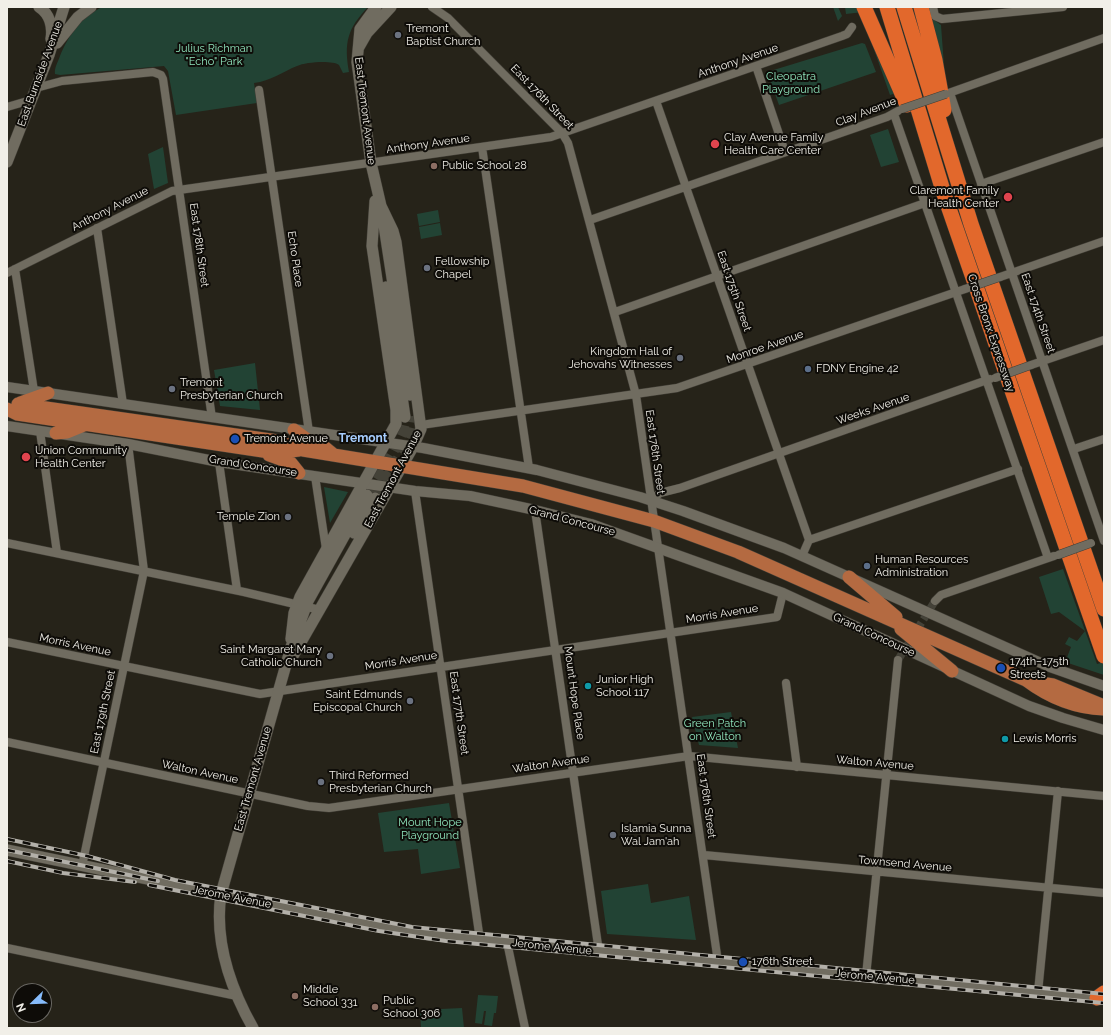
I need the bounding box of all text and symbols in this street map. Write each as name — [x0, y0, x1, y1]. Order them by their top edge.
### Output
street label: East Burnside Avenue — [15, 20, 65, 128]
place label: Tremont Baptist Church — [406, 22, 481, 48]
marker: Tremont Baptist Church — [393, 30, 403, 40]
street label: Anthony Avenue — [696, 41, 780, 81]
park label: Julius Richman "Echo" Park — [176, 42, 252, 68]
street label: East Tremont Avenue — [352, 56, 378, 166]
street label: East 176th Street — [508, 62, 576, 132]
park label: Cleopatra Playground — [762, 70, 820, 96]
street label: Clay Avenue — [834, 94, 898, 130]
place label: Clay Avenue Family Health Care Center — [724, 131, 824, 157]
street label: Anthony Avenue — [385, 132, 471, 156]
marker: Clay Avenue Family Health Care Center — [709, 138, 721, 150]
place label: Public School 28 — [442, 159, 527, 173]
marker: Public School 28 — [429, 161, 439, 171]
street label: Anthony Avenue — [70, 184, 150, 234]
place label: Claremont Family Health Center — [910, 184, 999, 210]
marker: Claremont Family Health Center — [1002, 191, 1014, 203]
street label: East 178th Street — [187, 202, 211, 288]
street label: Echo Place — [285, 230, 305, 288]
street label: East 175th Street — [714, 249, 754, 333]
place label: Fellowship Chapel — [435, 255, 490, 281]
marker: Fellowship Chapel — [422, 263, 432, 273]
street label: East 174th Street — [1018, 271, 1058, 355]
street label: Cross Bronx Expressway — [965, 272, 1017, 394]
street label: Monroe Avenue — [725, 328, 805, 366]
place label: Kingdom Hall of Jehovahs Witnesses — [568, 345, 672, 371]
marker: Kingdom Hall of Jehovahs Witnesses — [675, 353, 685, 363]
place label: FDNY Engine 42 — [816, 362, 898, 376]
marker: FDNY Engine 42 — [803, 364, 813, 374]
place label: Tremont Presbyterian Church — [180, 376, 283, 402]
marker: Tremont Presbyterian Church — [167, 384, 177, 394]
street label: Weeks Avenue — [835, 390, 911, 428]
street label: East 176th Street — [643, 409, 667, 495]
street label: East Tremont Avenue — [362, 428, 424, 530]
district label: Tremont — [339, 431, 387, 445]
place label: Tremont Avenue — [244, 432, 328, 446]
marker: Tremont Avenue — [229, 433, 241, 445]
place label: Union Community Health Center — [35, 444, 127, 470]
marker: Union Community Health Center — [20, 451, 32, 463]
street label: Grand Concourse — [208, 453, 298, 479]
street label: Grand Concourse — [527, 503, 617, 539]
place label: Temple Zion — [217, 510, 280, 524]
marker: Temple Zion — [283, 512, 293, 522]
place label: Human Resources Administration — [875, 553, 968, 579]
marker: Human Resources Administration — [862, 561, 872, 571]
street label: Morris Avenue — [685, 602, 759, 626]
street label: Grand Concourse — [831, 610, 917, 660]
street label: Morris Avenue — [38, 631, 112, 659]
place label: Saint Margaret Mary Catholic Church — [220, 643, 322, 669]
street label: Mount Hope Place — [561, 645, 587, 741]
street label: Morris Avenue — [364, 649, 438, 673]
marker: Saint Margaret Mary Catholic Church — [325, 651, 335, 661]
place label: 174th–175th Streets — [1010, 655, 1069, 681]
marker: 174th–175th Streets — [995, 662, 1007, 674]
street label: East 179th Street — [88, 669, 118, 755]
street label: East 177th Street — [447, 670, 471, 756]
place label: Junior High School 117 — [596, 673, 654, 699]
marker: Junior High School 117 — [583, 681, 593, 691]
place label: Saint Edmunds Episcopal Church — [313, 688, 402, 714]
marker: Saint Edmunds Episcopal Church — [405, 696, 415, 706]
park label: Green Patch on Walton — [684, 717, 746, 743]
street label: East Tremont Avenue — [232, 725, 274, 833]
place label: Lewis Morris — [1013, 732, 1077, 746]
marker: Lewis Morris — [1000, 734, 1010, 744]
street label: Walton Avenue — [512, 752, 590, 776]
street label: East 176th Street — [694, 753, 718, 839]
street label: Walton Avenue — [836, 753, 914, 773]
street label: Walton Avenue — [161, 757, 239, 787]
place label: Third Reformed Presbyterian Church — [329, 769, 432, 795]
marker: Third Reformed Presbyterian Church — [316, 777, 326, 787]
park label: Mount Hope Playground — [398, 816, 462, 842]
place label: Islamia Sunna Wal Jam'ah — [621, 822, 691, 848]
marker: Islamia Sunna Wal Jam'ah — [608, 830, 618, 840]
street label: Townsend Avenue — [858, 853, 952, 875]
street label: Jerome Avenue — [192, 883, 272, 911]
street label: Jerome Avenue — [512, 936, 592, 958]
place label: 176th Street — [752, 955, 813, 969]
marker: 176th Street — [737, 956, 749, 968]
street label: Jerome Avenue — [835, 967, 915, 987]
north arrow — [12, 983, 52, 1023]
place label: Middle School 331 — [303, 983, 357, 1009]
marker: Middle School 331 — [290, 991, 300, 1001]
place label: Public School 306 — [383, 994, 440, 1020]
text: N — [14, 1001, 29, 1014]
marker: Public School 306 — [370, 1002, 380, 1012]

